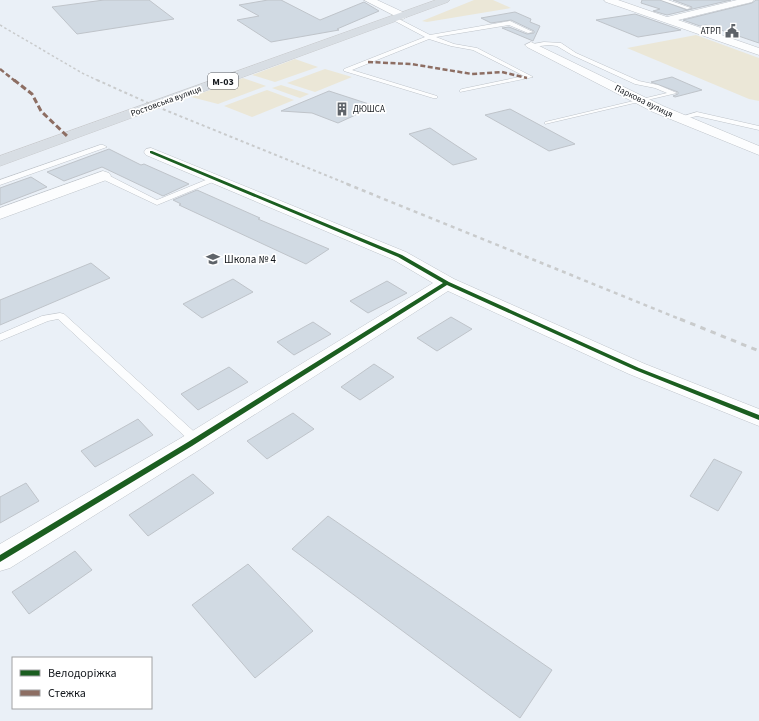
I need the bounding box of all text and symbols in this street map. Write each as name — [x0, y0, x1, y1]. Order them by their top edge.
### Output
public building icon: АТРП — [724, 23, 740, 39]
place label: АТРП — [701, 25, 721, 38]
road number: М-03 — [208, 73, 238, 89]
street label: Паркова вулиця — [612, 82, 675, 121]
street label: Ростовська вулиця — [129, 83, 203, 120]
building icon: ДЮШСА — [334, 101, 350, 117]
place label: ДЮШСА — [353, 103, 385, 116]
school or university icon: Школа № 4 — [205, 251, 221, 267]
place label: Школа № 4 — [224, 252, 276, 267]
legend — [12, 657, 152, 709]
text: Велодоріжка — [48, 665, 117, 682]
text: Стежка — [48, 685, 86, 702]

